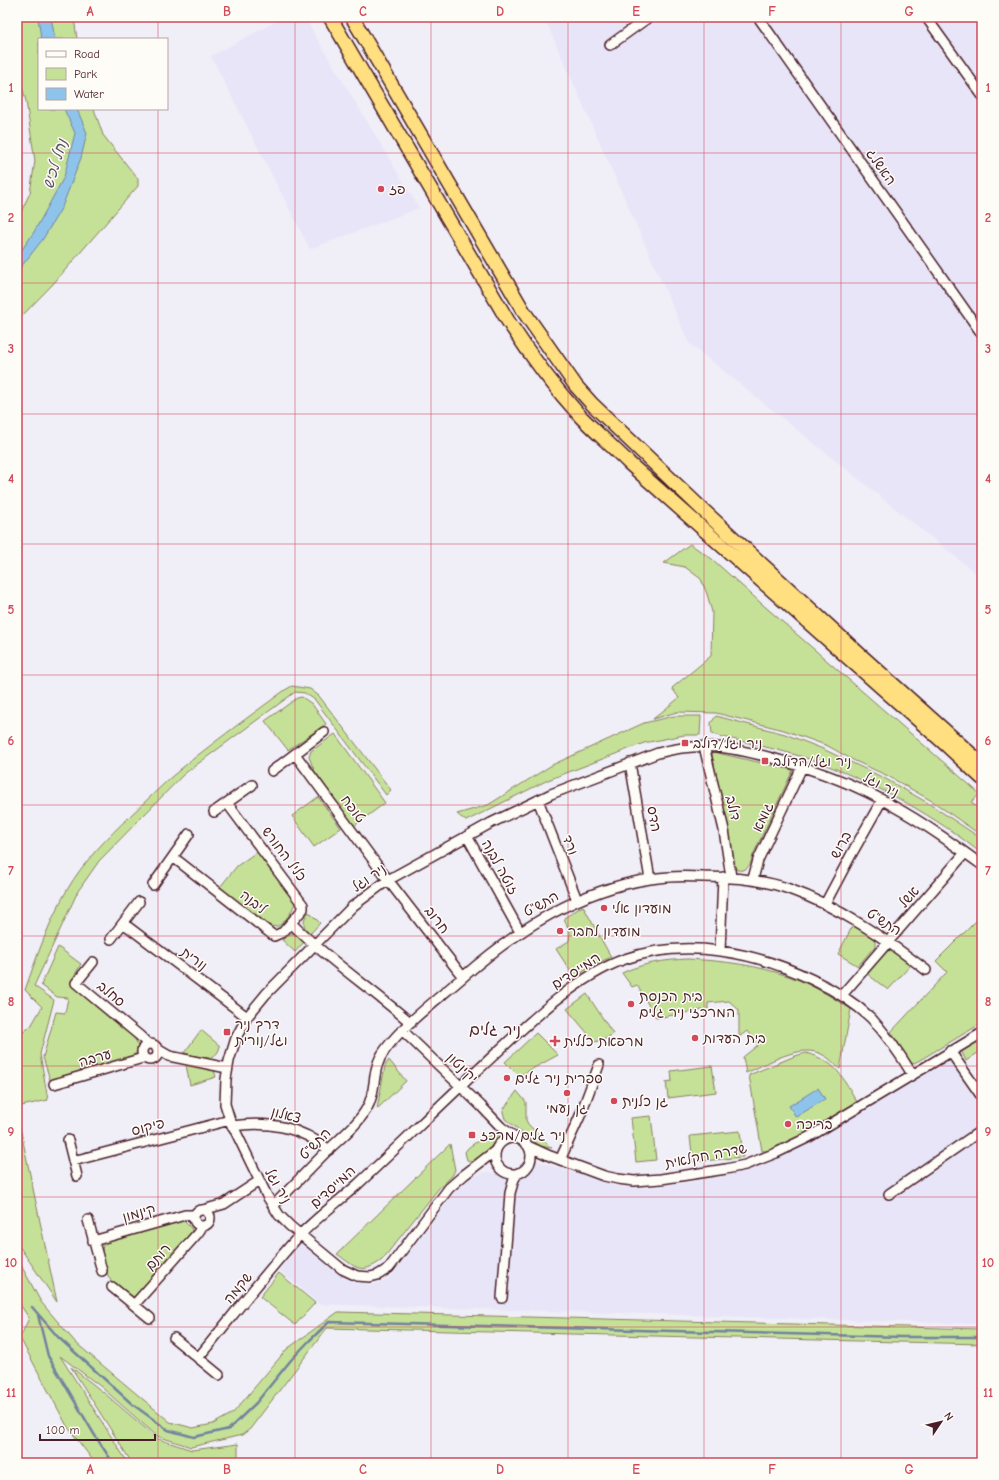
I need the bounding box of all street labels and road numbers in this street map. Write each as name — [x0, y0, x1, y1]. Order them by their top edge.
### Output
street label: האשלג — [862, 146, 900, 188]
street label: ניר וגל — [860, 769, 902, 801]
street label: טופח — [337, 792, 369, 826]
street label: דולב — [722, 794, 744, 822]
street label: גומא — [749, 799, 777, 835]
street label: הדס — [643, 805, 665, 833]
street label: כליל החורש — [258, 823, 310, 885]
street label: ברוש — [827, 828, 855, 862]
street label: ורד — [558, 833, 582, 857]
street label: זוטה לבנה — [478, 836, 522, 898]
street label: ניר וגל — [349, 860, 389, 896]
street label: אשל — [895, 882, 923, 911]
street label: ליבנה — [236, 886, 270, 918]
street label: התש"ט — [520, 887, 562, 921]
street label: חרוב — [421, 903, 453, 937]
street label: התש"ט — [864, 905, 904, 939]
street label: נורית — [177, 943, 211, 974]
street label: המייסדים — [548, 949, 604, 993]
street label: סחלב — [94, 977, 128, 1011]
street label: ערבה — [77, 1045, 113, 1071]
street label: יקינטון — [443, 1049, 481, 1087]
street label: צאלון — [269, 1103, 303, 1127]
street label: פיקוס — [129, 1114, 167, 1140]
street label: התש"ט — [296, 1125, 334, 1163]
street label: שדרה חקלאית — [663, 1140, 749, 1172]
street label: המייסדים — [307, 1162, 359, 1212]
street label: ניר וגל — [261, 1165, 295, 1207]
street label: קינמון — [121, 1200, 157, 1226]
street label: רותם — [142, 1240, 174, 1274]
street label: שקמה — [220, 1269, 256, 1307]

